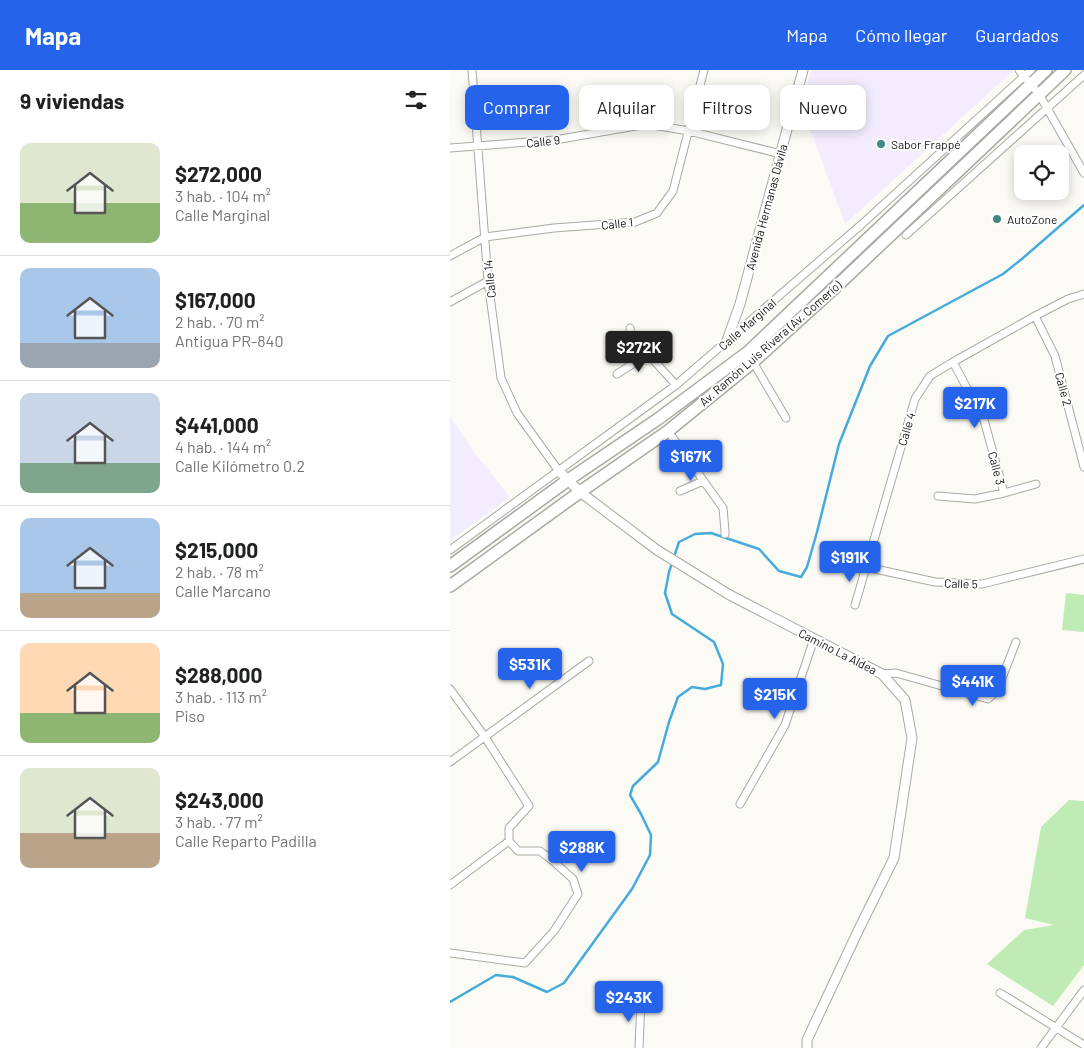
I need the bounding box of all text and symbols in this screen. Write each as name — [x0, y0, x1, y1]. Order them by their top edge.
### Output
text: Mapa — [25, 21, 81, 50]
text: Mapa — [786, 24, 827, 46]
text: Cómo llegar — [855, 24, 947, 46]
text: Guardados — [975, 24, 1059, 46]
chip: Comprar — [465, 85, 569, 130]
chip: Alquilar — [579, 85, 674, 130]
chip: Filtros — [684, 85, 770, 130]
chip: Nuevo — [780, 85, 866, 130]
icon: filters — [402, 86, 430, 114]
text: 9 viviendas — [20, 88, 124, 113]
street label: Calle 9 — [525, 132, 561, 150]
place label: Sabor Frappé — [891, 137, 961, 151]
marker: Sabor Frappé — [875, 138, 887, 150]
street label: Avenida Hermanas Dávila — [742, 142, 790, 272]
map controls — [1014, 145, 1069, 200]
button: locate — [1014, 145, 1069, 200]
text: $272,000 — [175, 161, 262, 186]
icon: home — [60, 163, 120, 223]
text: 3 hab. · 104 m² — [175, 186, 271, 205]
text: Calle Marginal — [175, 205, 270, 224]
place label: AutoZone — [1007, 212, 1057, 226]
marker: AutoZone — [991, 213, 1003, 225]
street label: Calle 1 — [600, 214, 634, 232]
street label: Calle 14 — [480, 259, 498, 299]
street label: Av. Ramón Luis Rivera (Av. Comerío) — [696, 277, 845, 409]
text: $167,000 — [175, 287, 256, 312]
icon: home — [60, 288, 120, 348]
street label: Calle Marginal — [715, 295, 779, 353]
text: 2 hab. · 70 m² — [175, 312, 264, 331]
pin: $272K — [604, 330, 674, 373]
text: Antigua PR-840 — [175, 331, 283, 350]
text: $272K — [616, 337, 662, 356]
street label: Calle 2 — [1053, 371, 1075, 407]
pin: $217K — [940, 386, 1010, 429]
text: $217K — [954, 393, 996, 412]
street label: Calle 4 — [895, 411, 917, 447]
text: $441,000 — [175, 412, 259, 437]
icon: home — [60, 413, 120, 473]
text: 4 hab. · 144 m² — [175, 437, 271, 456]
pin: $167K — [656, 440, 726, 482]
text: $167K — [670, 446, 712, 465]
street label: Calle 3 — [986, 450, 1008, 486]
text: Calle Kilómetro 0.2 — [175, 456, 305, 475]
text: $215,000 — [175, 537, 258, 562]
icon: home — [60, 538, 120, 598]
pin: $191K — [815, 540, 885, 583]
text: $191K — [831, 547, 869, 566]
text: 2 hab. · 78 m² — [175, 562, 264, 581]
street label: Calle 5 — [944, 575, 978, 591]
text: Calle Marcano — [175, 581, 271, 600]
street label: Camino La Aldea — [796, 625, 880, 677]
pin: $531K — [495, 648, 565, 690]
text: $531K — [509, 654, 551, 673]
text: $288,000 — [175, 662, 262, 687]
icon: home — [60, 663, 120, 723]
pin: $441K — [938, 664, 1008, 707]
text: $441K — [952, 671, 994, 690]
pin: $215K — [740, 678, 810, 720]
text: $215K — [754, 684, 796, 703]
text: 3 hab. · 113 m² — [175, 687, 267, 706]
text: Piso — [175, 706, 205, 725]
text: $243,000 — [175, 787, 264, 812]
icon: home — [60, 788, 120, 848]
text: 3 hab. · 77 m² — [175, 812, 263, 831]
pin: $288K — [547, 830, 617, 873]
text: Calle Reparto Padilla — [175, 831, 317, 850]
text: $288K — [559, 837, 605, 856]
pin: $243K — [594, 980, 664, 1023]
text: $243K — [606, 987, 652, 1006]

